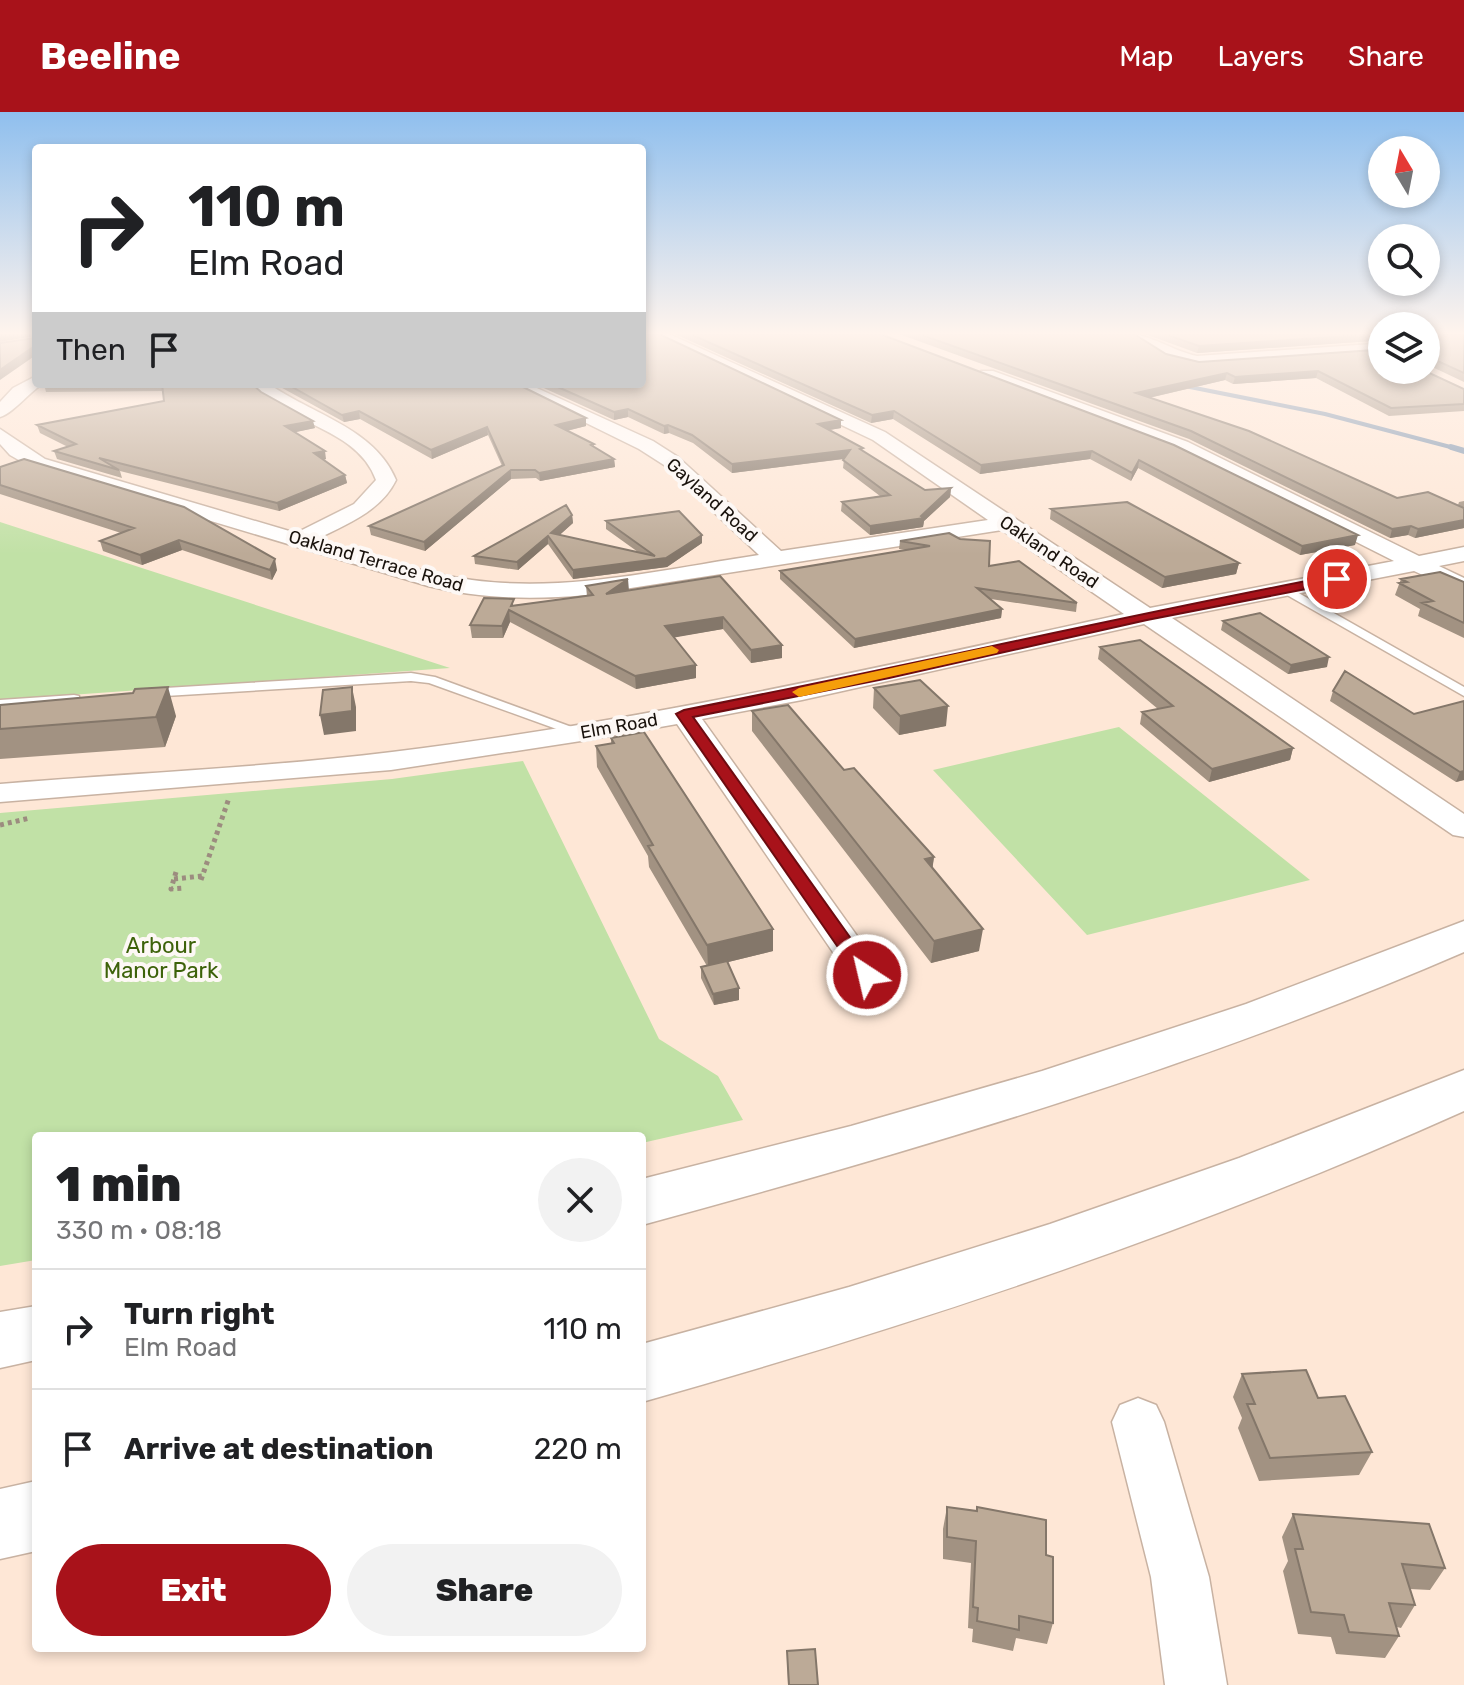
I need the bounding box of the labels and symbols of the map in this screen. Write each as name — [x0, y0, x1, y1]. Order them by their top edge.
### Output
north arrow — [1368, 136, 1440, 208]
street label: Gayland Road — [662, 453, 762, 547]
street label: Oakland Road — [995, 511, 1103, 593]
street label: Oakland Terrace Road — [286, 526, 466, 596]
pin — [1303, 545, 1371, 613]
street label: Elm Road — [579, 708, 659, 744]
park label: Arbour Manor Park — [104, 932, 219, 984]
position arrow — [825, 933, 909, 1017]

